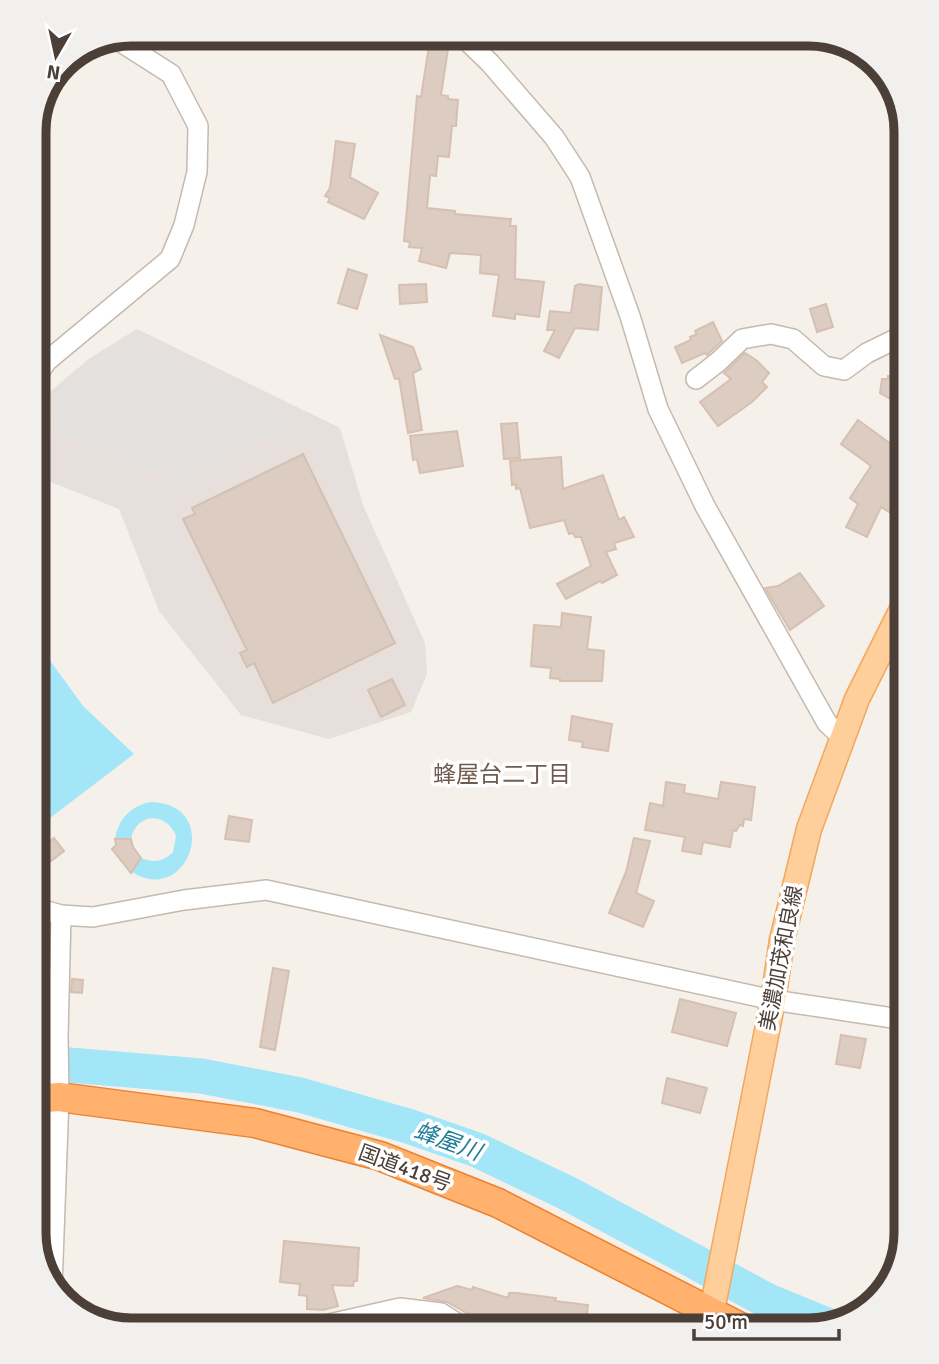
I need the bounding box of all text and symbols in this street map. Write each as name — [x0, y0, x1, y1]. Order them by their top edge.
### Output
north arrow — [21, 21, 91, 91]
text: N — [45, 59, 62, 85]
district label: 蜂屋台二丁目 — [433, 760, 571, 789]
street label: 美濃加茂和良線 — [754, 883, 808, 1033]
water label: 蜂屋川 — [410, 1116, 488, 1168]
street label: 国道418号 — [355, 1139, 455, 1197]
scale bar — [694, 1298, 839, 1342]
text: 50 m — [704, 1309, 748, 1335]

